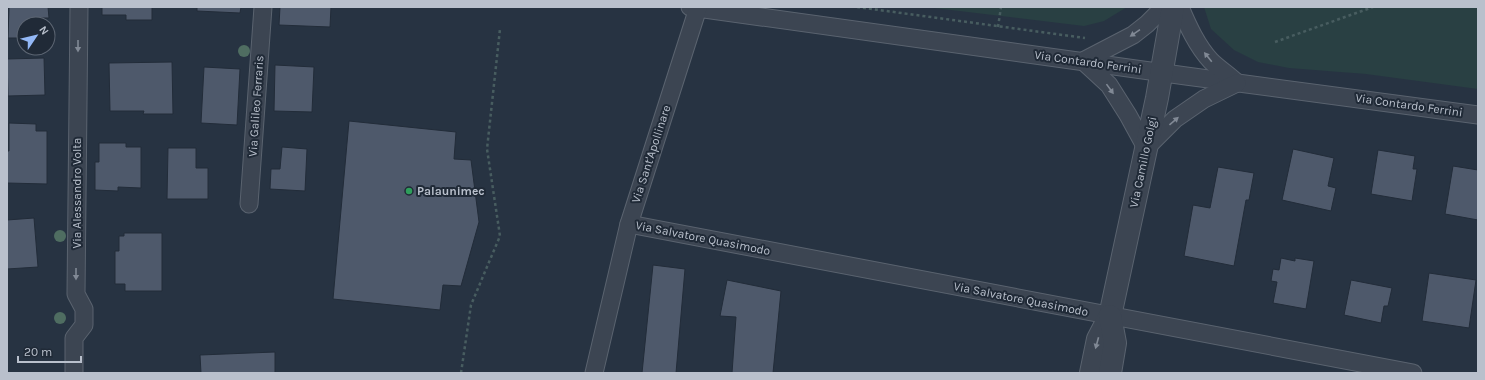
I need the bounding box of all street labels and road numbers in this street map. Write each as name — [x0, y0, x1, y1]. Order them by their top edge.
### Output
street label: Via Contardo Ferrini — [1033, 48, 1143, 76]
street label: Via Galileo Ferraris — [245, 55, 267, 157]
street label: Via Contardo Ferrini — [1354, 91, 1464, 119]
street label: Via Sant'Apollinare — [629, 103, 673, 205]
street label: Via Camillo Golgi — [1127, 115, 1159, 209]
street label: Via Alessandro Volta — [70, 138, 84, 248]
street label: Via Salvatore Quasimodo — [634, 218, 772, 258]
street label: Via Salvatore Quasimodo — [952, 279, 1090, 319]

